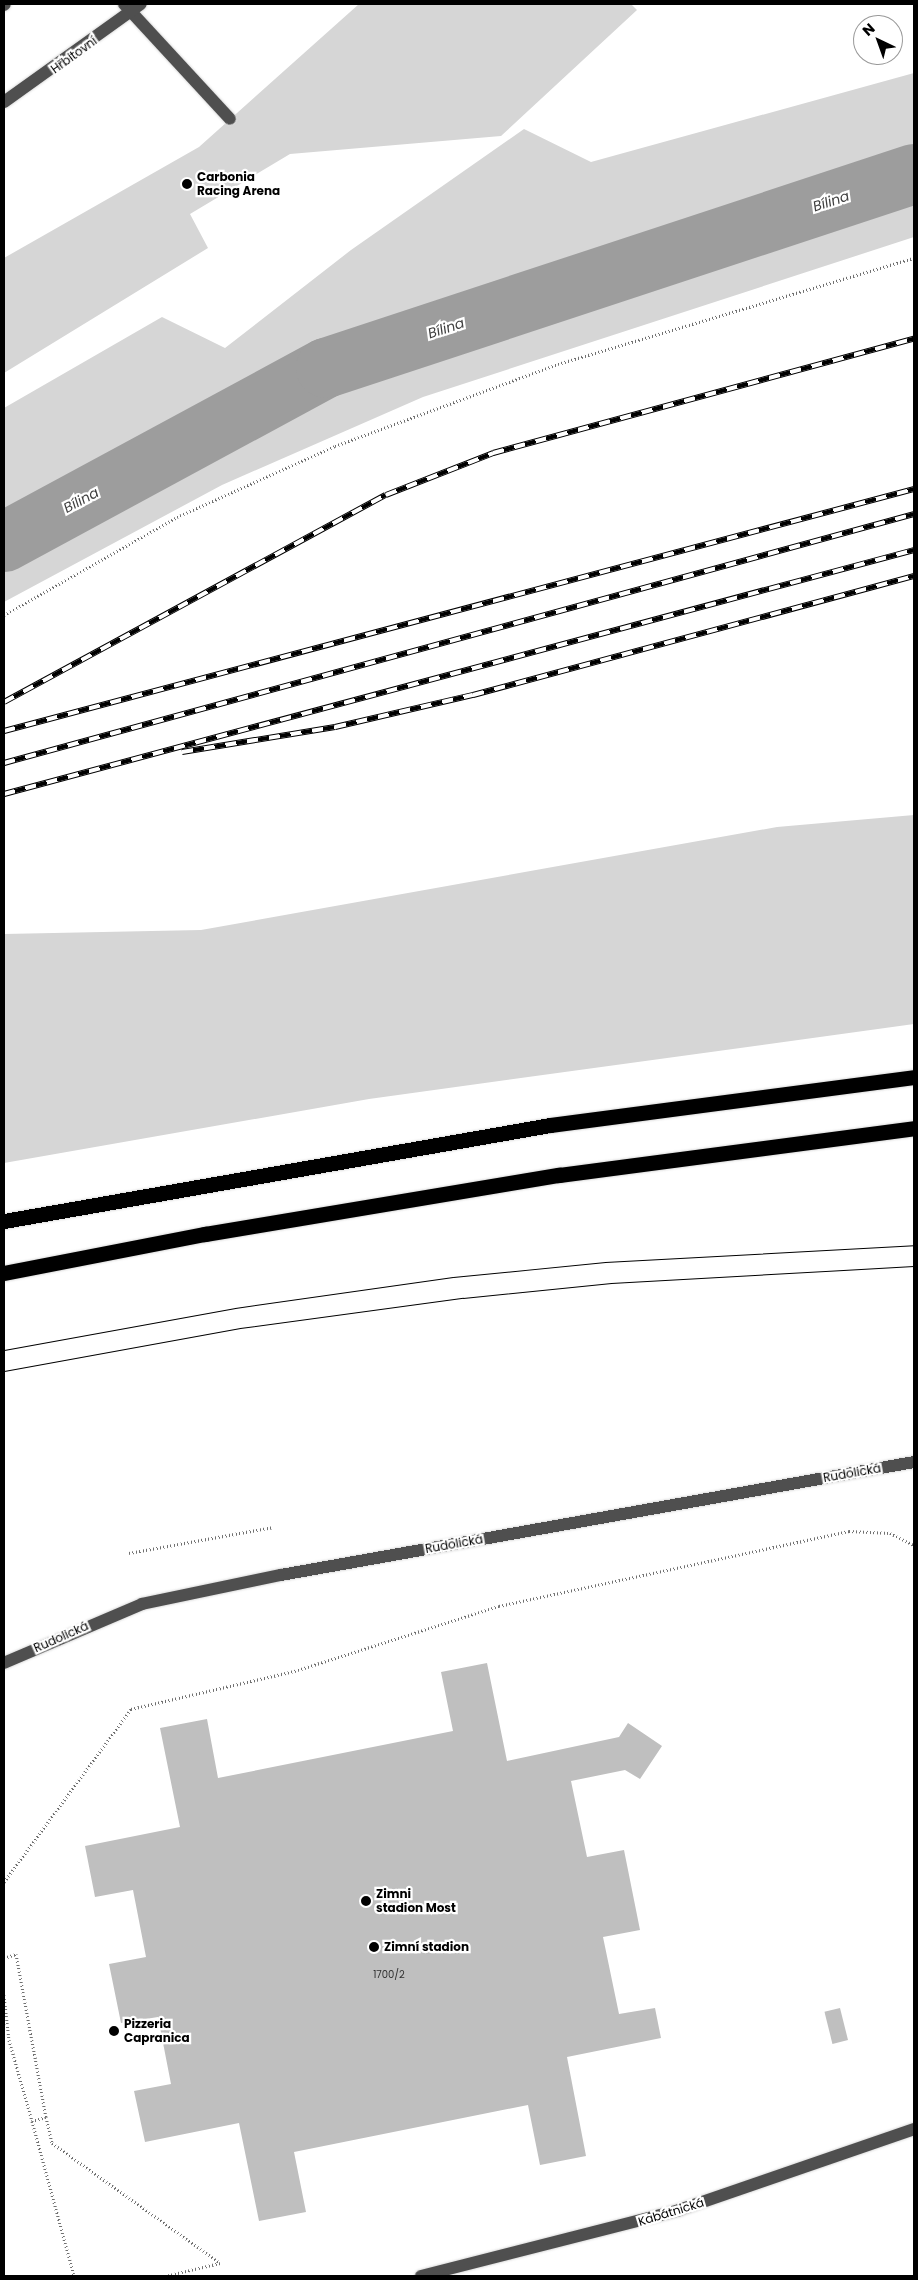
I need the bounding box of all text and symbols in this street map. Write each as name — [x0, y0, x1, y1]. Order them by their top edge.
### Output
north arrow — [853, 15, 903, 65]
text: N — [858, 19, 879, 41]
street label: Hřbitovní — [48, 34, 100, 76]
place label: Carbonia Racing Arena — [197, 170, 280, 198]
marker: Carbonia Racing Arena — [181, 178, 193, 190]
water label: Bílina — [811, 187, 851, 215]
water label: Bílina — [426, 314, 466, 342]
water label: Bílina — [61, 484, 101, 516]
street label: Rudolická — [822, 1461, 882, 1485]
street label: Rudolická — [424, 1532, 484, 1556]
street label: Rudolická — [31, 1619, 91, 1655]
place label: Zimni stadion Most — [376, 1887, 456, 1915]
marker: Zimni stadion Most — [360, 1895, 372, 1907]
place label: Zimní stadion — [384, 1940, 469, 1954]
marker: Zimní stadion — [368, 1941, 380, 1953]
house number: 1700/2 — [373, 1969, 405, 1981]
place label: Pizzeria Capranica — [124, 2017, 190, 2045]
marker: Pizzeria Capranica — [108, 2025, 120, 2037]
street label: Kabátnická — [636, 2195, 706, 2229]

